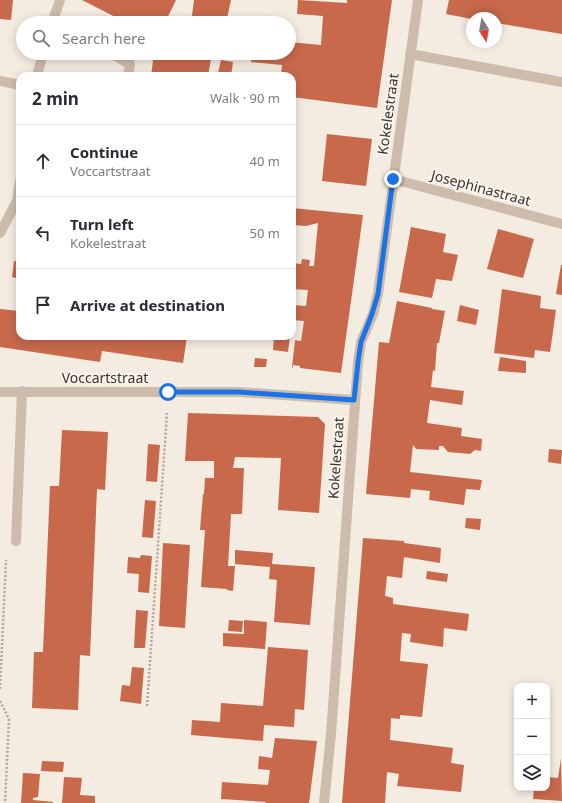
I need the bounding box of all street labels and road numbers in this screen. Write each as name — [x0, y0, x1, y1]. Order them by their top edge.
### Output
street label: Kokelestraat — [372, 72, 403, 156]
street label: Josephinastraat — [427, 165, 533, 210]
street label: Voccartstraat — [62, 368, 148, 387]
street label: Kokelestraat — [323, 416, 348, 500]

